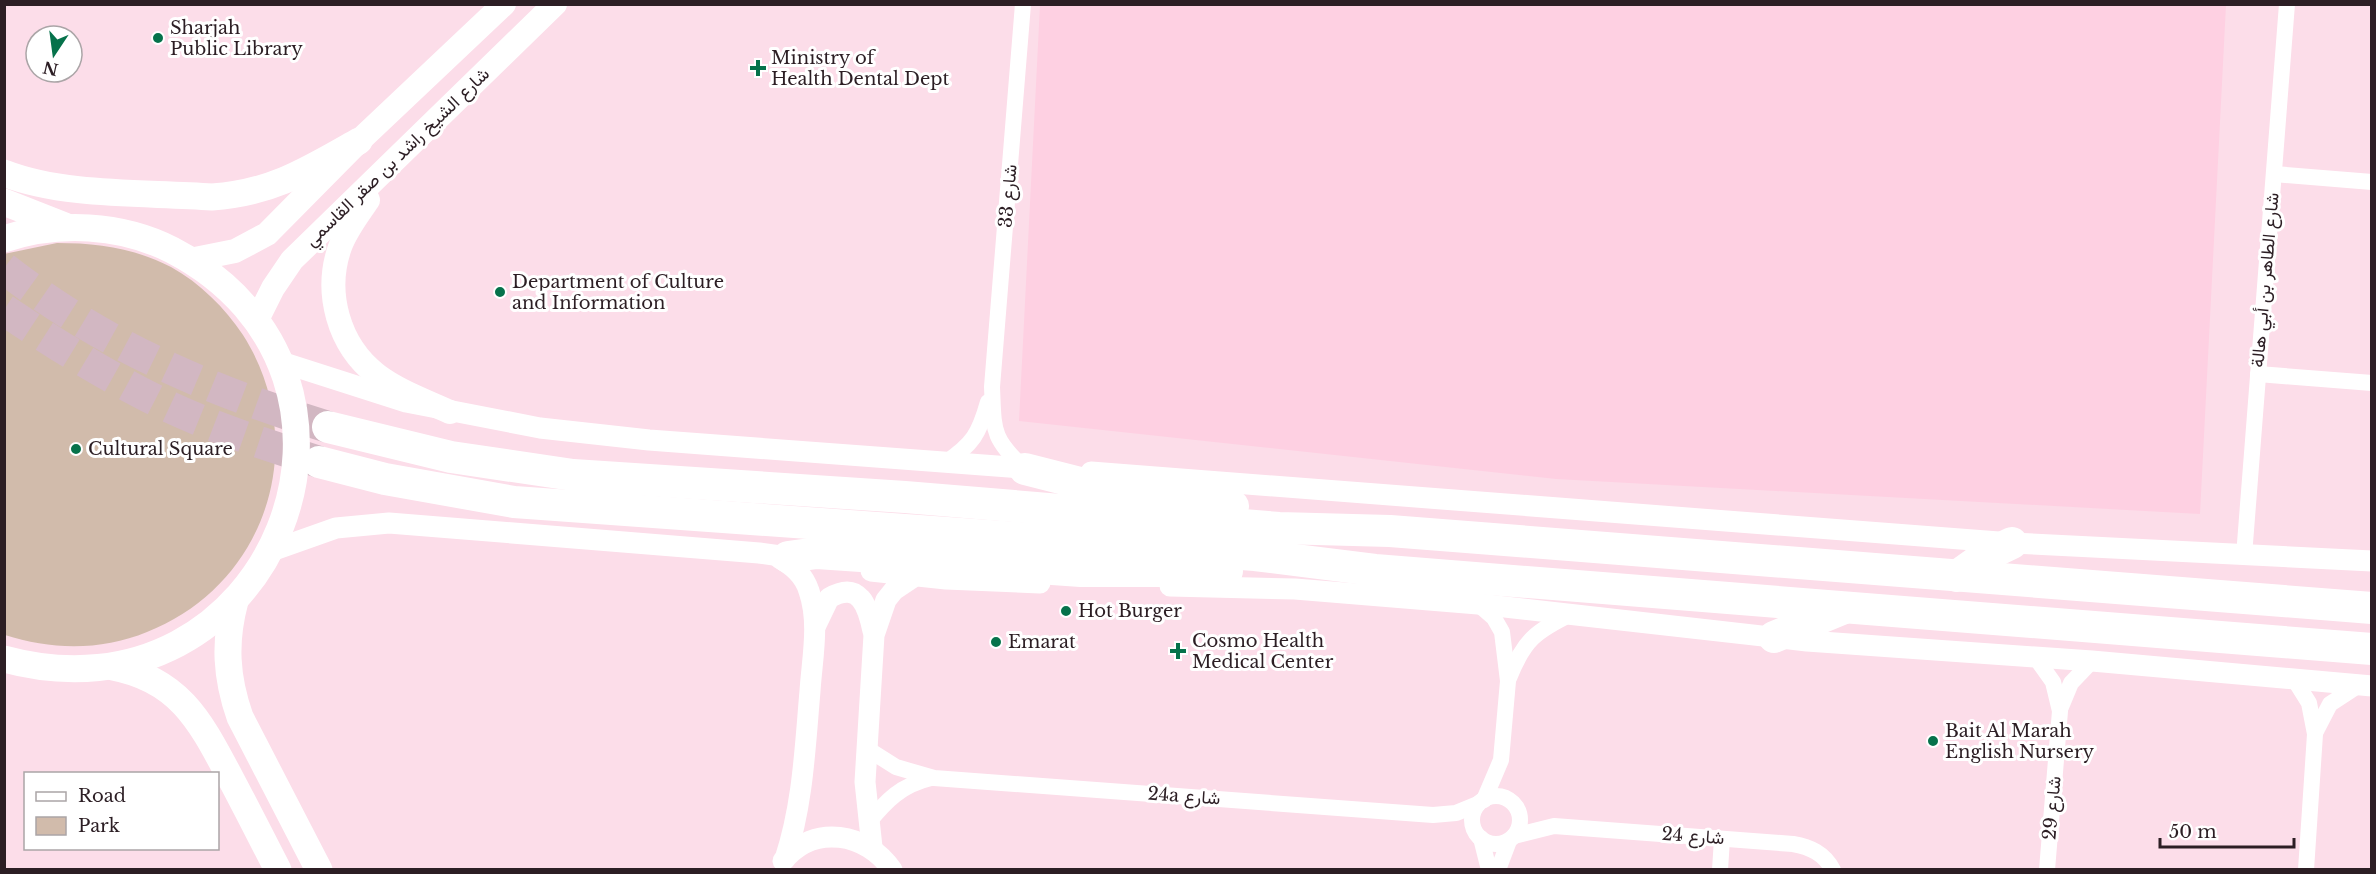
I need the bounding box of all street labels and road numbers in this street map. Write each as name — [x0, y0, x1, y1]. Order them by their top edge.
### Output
street label: شارع الشيخ راشد بن صقر القاسمي — [300, 63, 497, 254]
street label: شارع 33 — [994, 163, 1023, 229]
street label: شارع الطاهر بن أبي هالة — [2246, 192, 2288, 369]
street label: شارع 29 — [2038, 775, 2067, 841]
street label: 24a شارع — [1147, 782, 1221, 811]
street label: شارع 24 — [1661, 823, 1725, 850]

